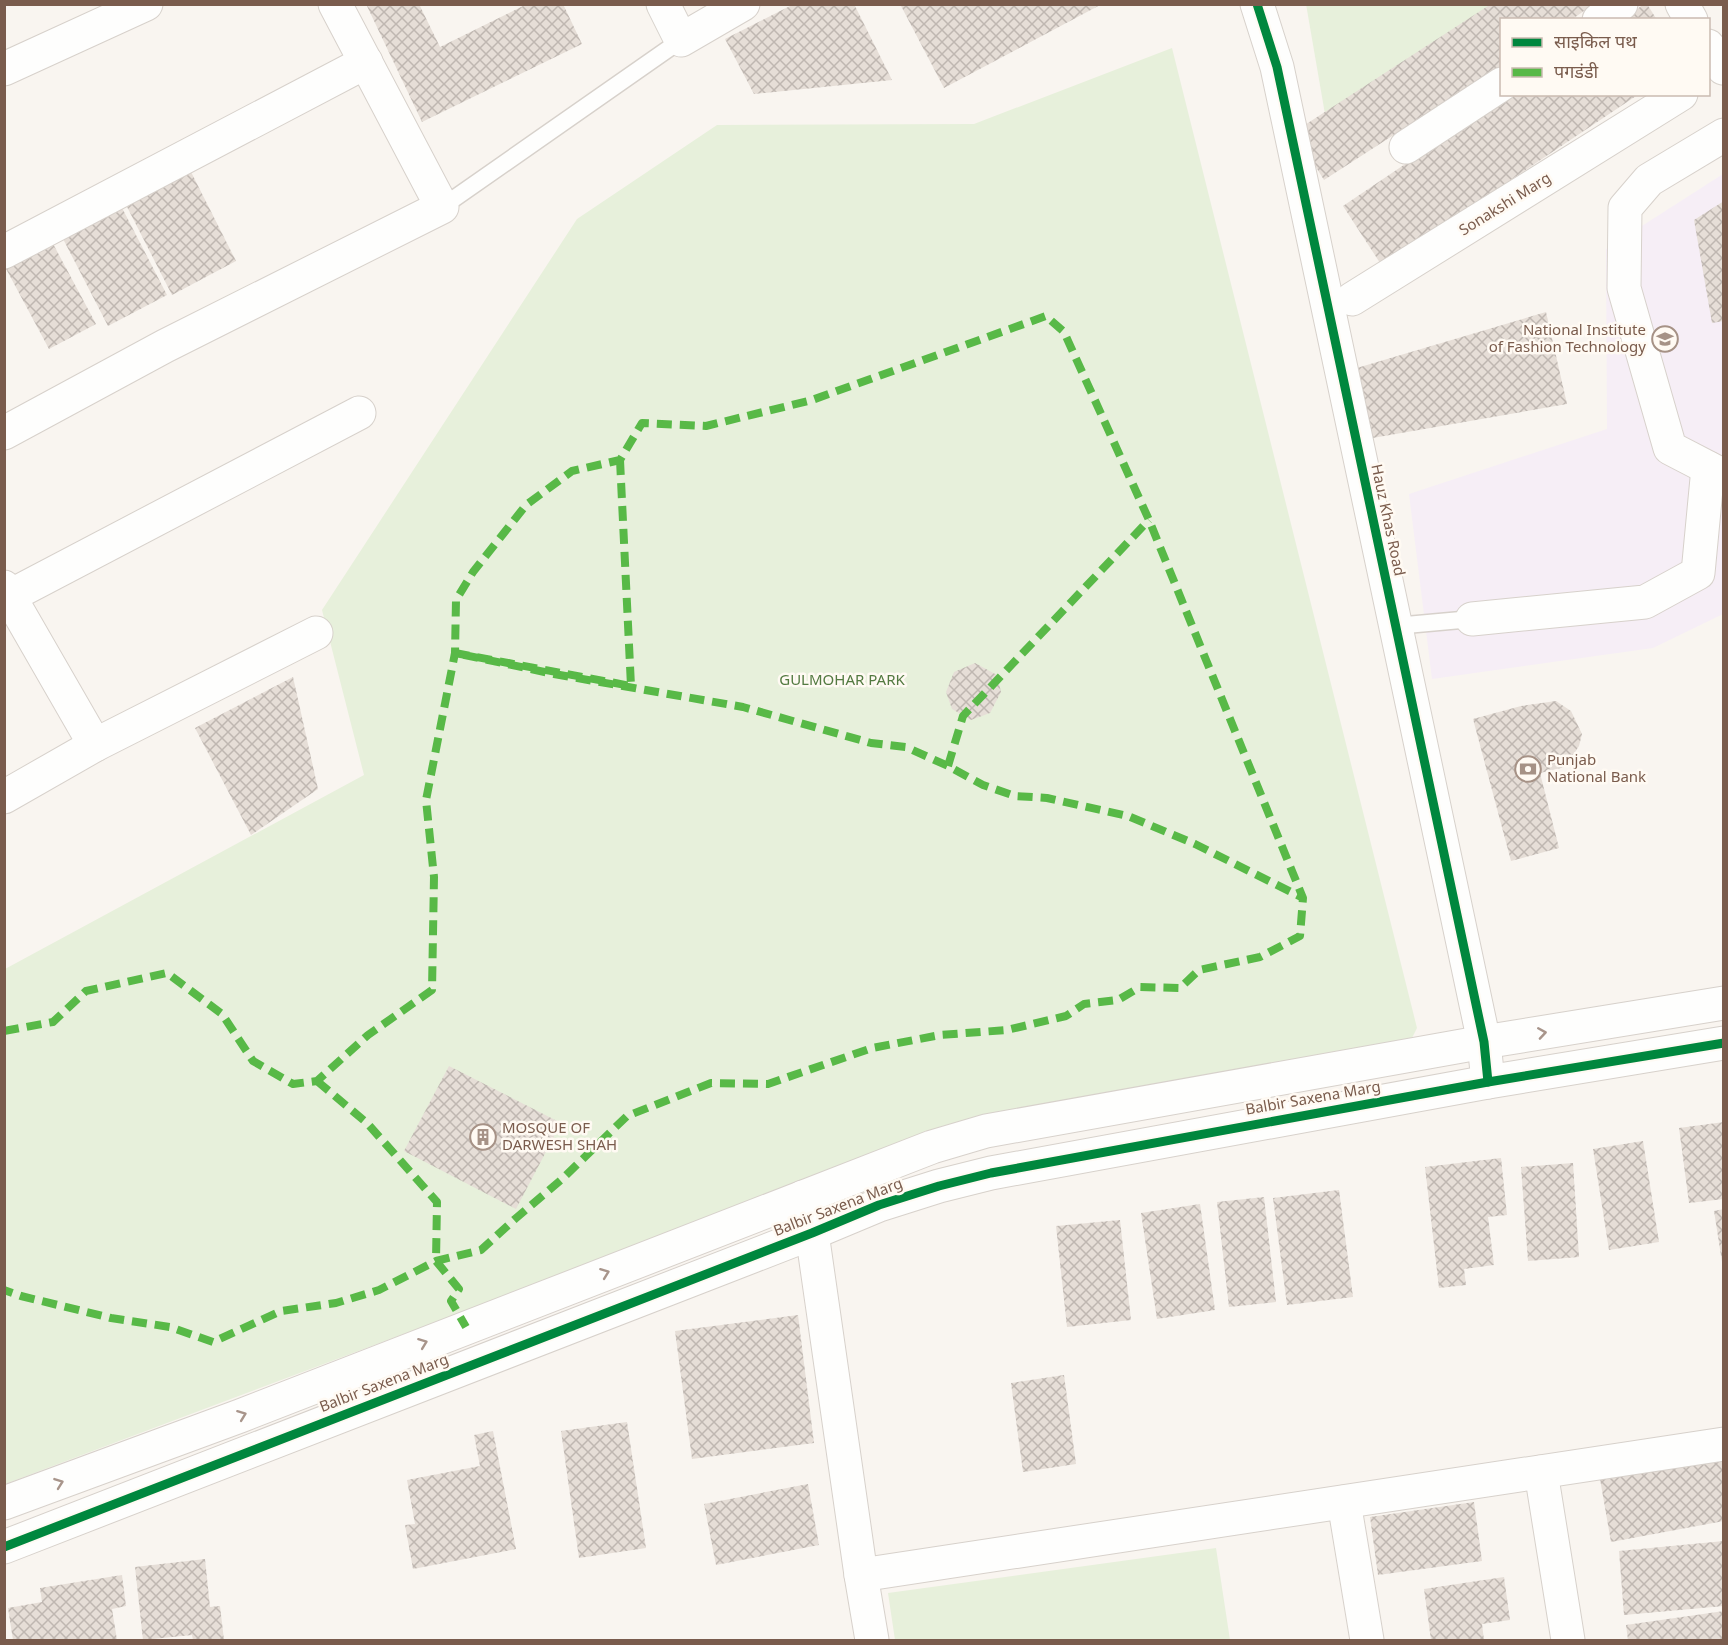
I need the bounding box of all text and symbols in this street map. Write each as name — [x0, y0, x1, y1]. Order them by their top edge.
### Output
legend — [1500, 18, 1710, 96]
text: साइकिल पथ — [1554, 29, 1637, 53]
text: पगडंडी — [1554, 59, 1599, 83]
street label: Sonakshi Marg — [1455, 167, 1554, 239]
place label: National Institute of Fashion Technology — [1489, 319, 1646, 356]
school or university icon: National Institute of Fashion Technology — [1650, 324, 1680, 354]
street label: Hauz Khas Road — [1367, 462, 1411, 578]
park label: GULMOHAR PARK — [779, 669, 905, 689]
place label: Punjab National Bank — [1547, 749, 1646, 786]
bank icon: Punjab National Bank — [1513, 754, 1543, 784]
one-way arrow — [1537, 1027, 1547, 1039]
street label: Balbir Saxena Marg — [1244, 1075, 1382, 1119]
place label: MOSQUE OF DARWESH SHAH — [502, 1117, 617, 1154]
building icon: MOSQUE OF DARWESH SHAH — [468, 1122, 498, 1152]
street label: Balbir Saxena Marg — [770, 1172, 905, 1240]
one-way arrow — [600, 1268, 610, 1281]
one-way arrow — [418, 1338, 428, 1351]
street label: Balbir Saxena Marg — [316, 1348, 451, 1416]
one-way arrow — [236, 1409, 247, 1422]
one-way arrow — [53, 1478, 64, 1490]

